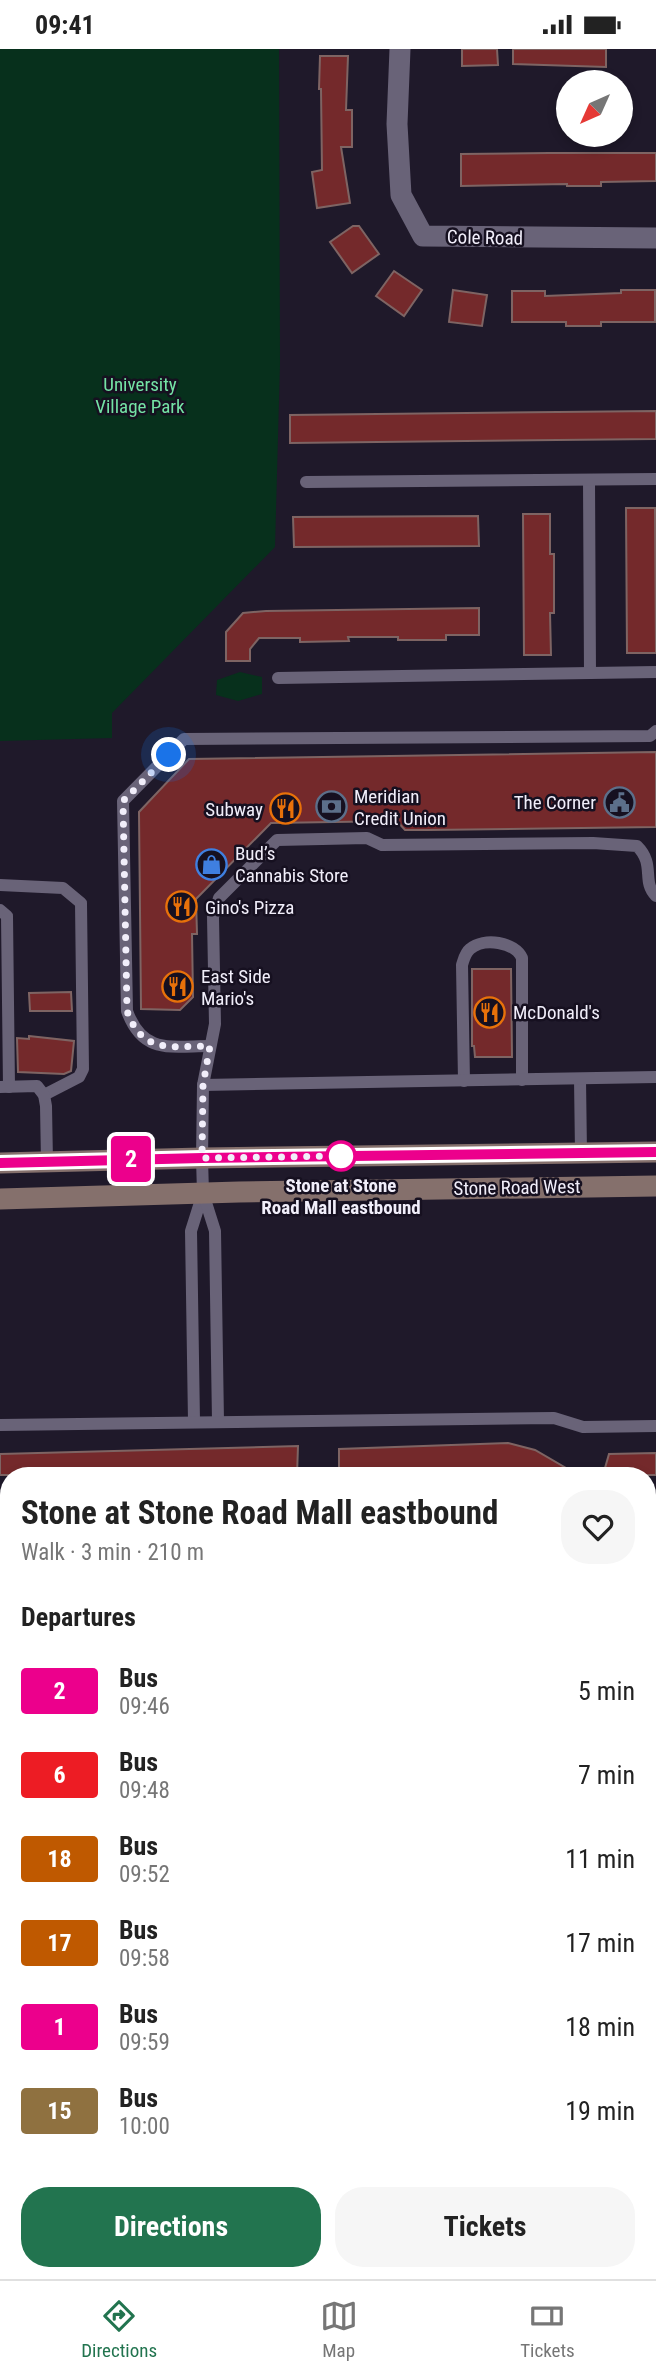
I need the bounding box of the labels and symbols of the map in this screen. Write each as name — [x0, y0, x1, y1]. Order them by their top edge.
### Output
north arrow — [556, 70, 634, 147]
street label: Cole Road — [447, 225, 523, 250]
park label: University Village Park — [95, 373, 185, 418]
your location — [151, 737, 186, 772]
place label: Meridian Credit Union — [354, 785, 446, 830]
public building icon: The Corner — [602, 785, 636, 819]
bank icon: Meridian Credit Union — [314, 790, 348, 824]
place label: The Corner — [514, 791, 596, 814]
restaurant icon: Subway — [269, 792, 303, 826]
place label: Subway — [205, 798, 263, 821]
place label: Bud’s Cannabis Store — [235, 842, 349, 887]
shop icon: Bud’s Cannabis Store — [195, 847, 229, 881]
restaurant icon: Gino's Pizza — [165, 890, 199, 924]
place label: Gino's Pizza — [205, 896, 294, 919]
place label: East Side Mario's — [201, 965, 271, 1010]
restaurant icon: East Side Mario's — [161, 970, 195, 1004]
restaurant icon: McDonald's — [473, 995, 507, 1029]
place label: McDonald's — [513, 1001, 600, 1024]
line badge: 2 — [108, 1136, 154, 1182]
marker: Stone at Stone Road Mall eastbound — [326, 1141, 356, 1171]
place label: Stone at Stone Road Mall eastbound — [261, 1174, 421, 1219]
street label: Stone Road West — [453, 1175, 581, 1200]

